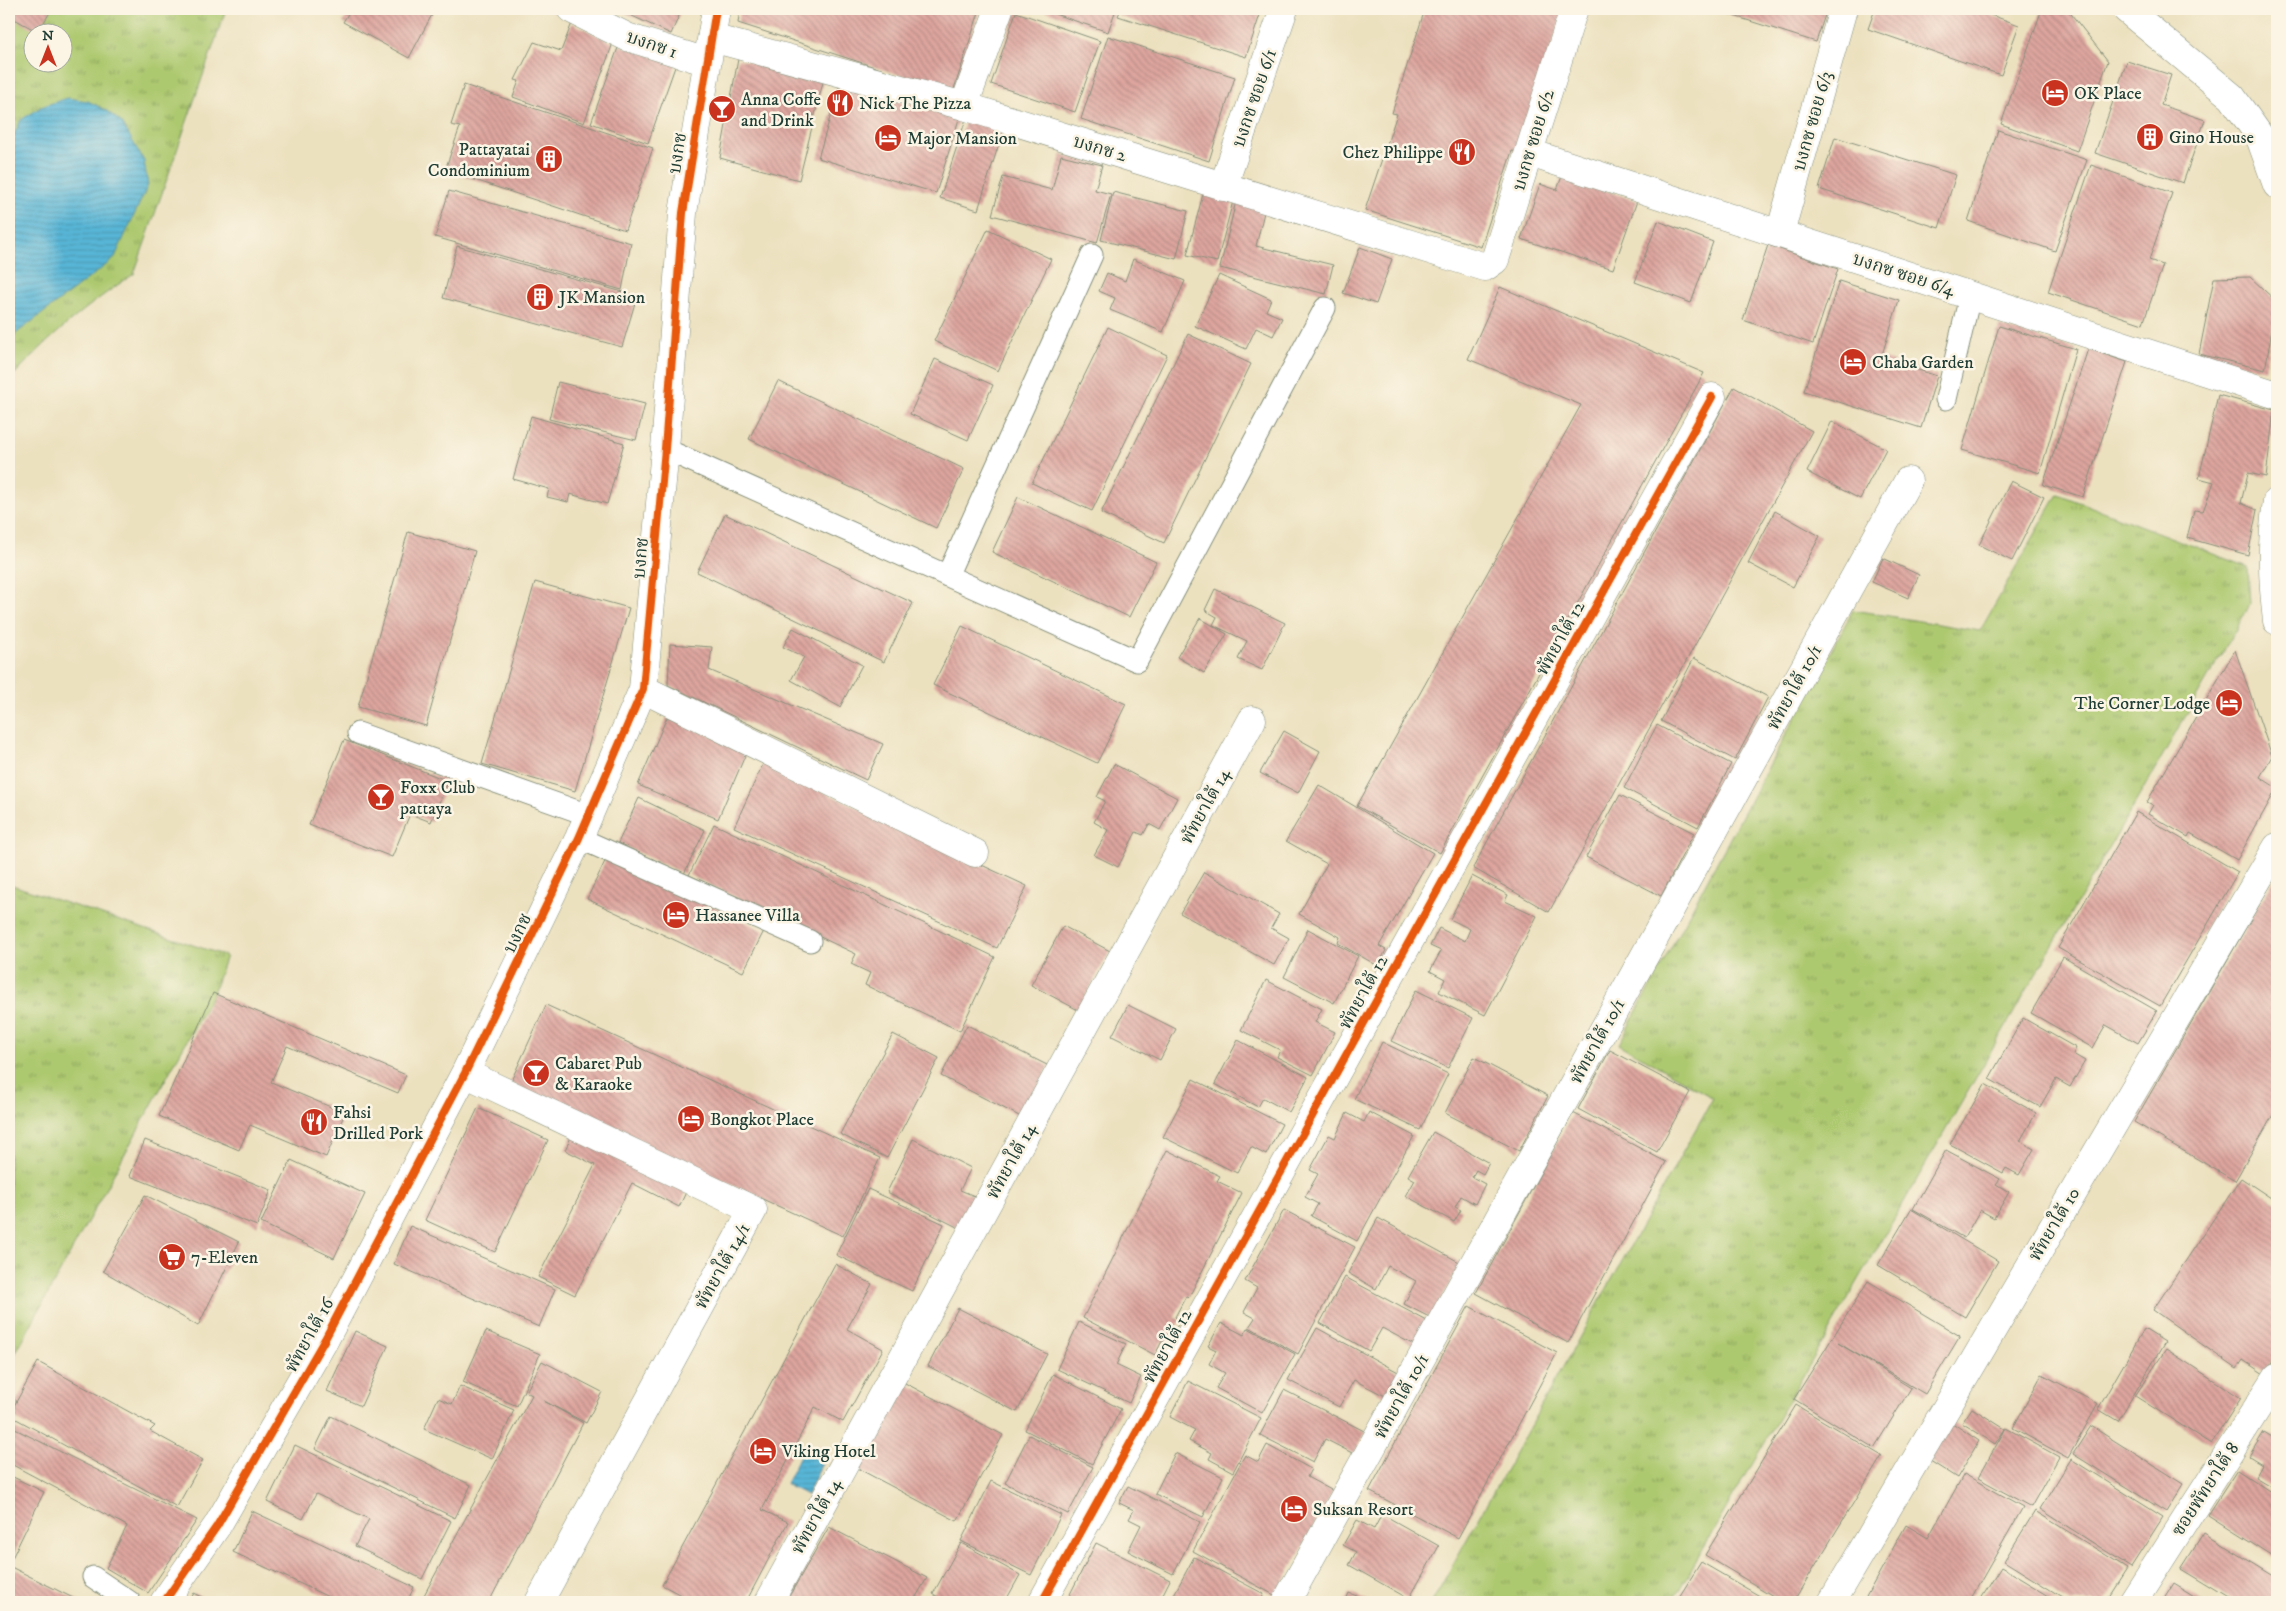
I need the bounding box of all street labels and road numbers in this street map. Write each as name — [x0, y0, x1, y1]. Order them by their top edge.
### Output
street label: บงกช 1 — [623, 26, 680, 64]
street label: บงกช ซอย 6/1 — [1228, 46, 1282, 150]
street label: บงกช ซอย 6/3 — [1788, 69, 1838, 174]
street label: บงกช ซอย 6/2 — [1508, 87, 1560, 194]
street label: บงกช 2 — [1070, 130, 1129, 167]
street label: บงกช — [664, 131, 692, 175]
street label: บงกช ซอย 6/4 — [1850, 248, 1958, 302]
street label: บงกช — [628, 536, 654, 580]
street label: พัทยาใต้ 12 — [1530, 596, 1590, 679]
street label: พัทยาใต้ 10/1 — [1761, 640, 1827, 734]
street label: พัทยาใต้ 14 — [1174, 763, 1236, 848]
street label: บงกช — [499, 910, 537, 957]
street label: พัทยาใต้ 12 — [1333, 950, 1393, 1033]
street label: พัทยาใต้ 10/1 — [1564, 994, 1630, 1088]
street label: พัทยาใต้ 14 — [980, 1118, 1042, 1203]
street label: พัทยาใต้ 10 — [2023, 1183, 2085, 1265]
street label: พัทยาใต้ 14/1 — [689, 1219, 755, 1313]
street label: พัทยาใต้ 16 — [279, 1293, 340, 1377]
street label: พัทยาใต้ 12 — [1137, 1304, 1197, 1387]
street label: พัทยาใต้ 10/1 — [1368, 1349, 1434, 1443]
street label: ซอยพัทยาใต้ 8 — [2166, 1437, 2244, 1541]
street label: พัทยาใต้ 14 — [785, 1473, 847, 1558]

